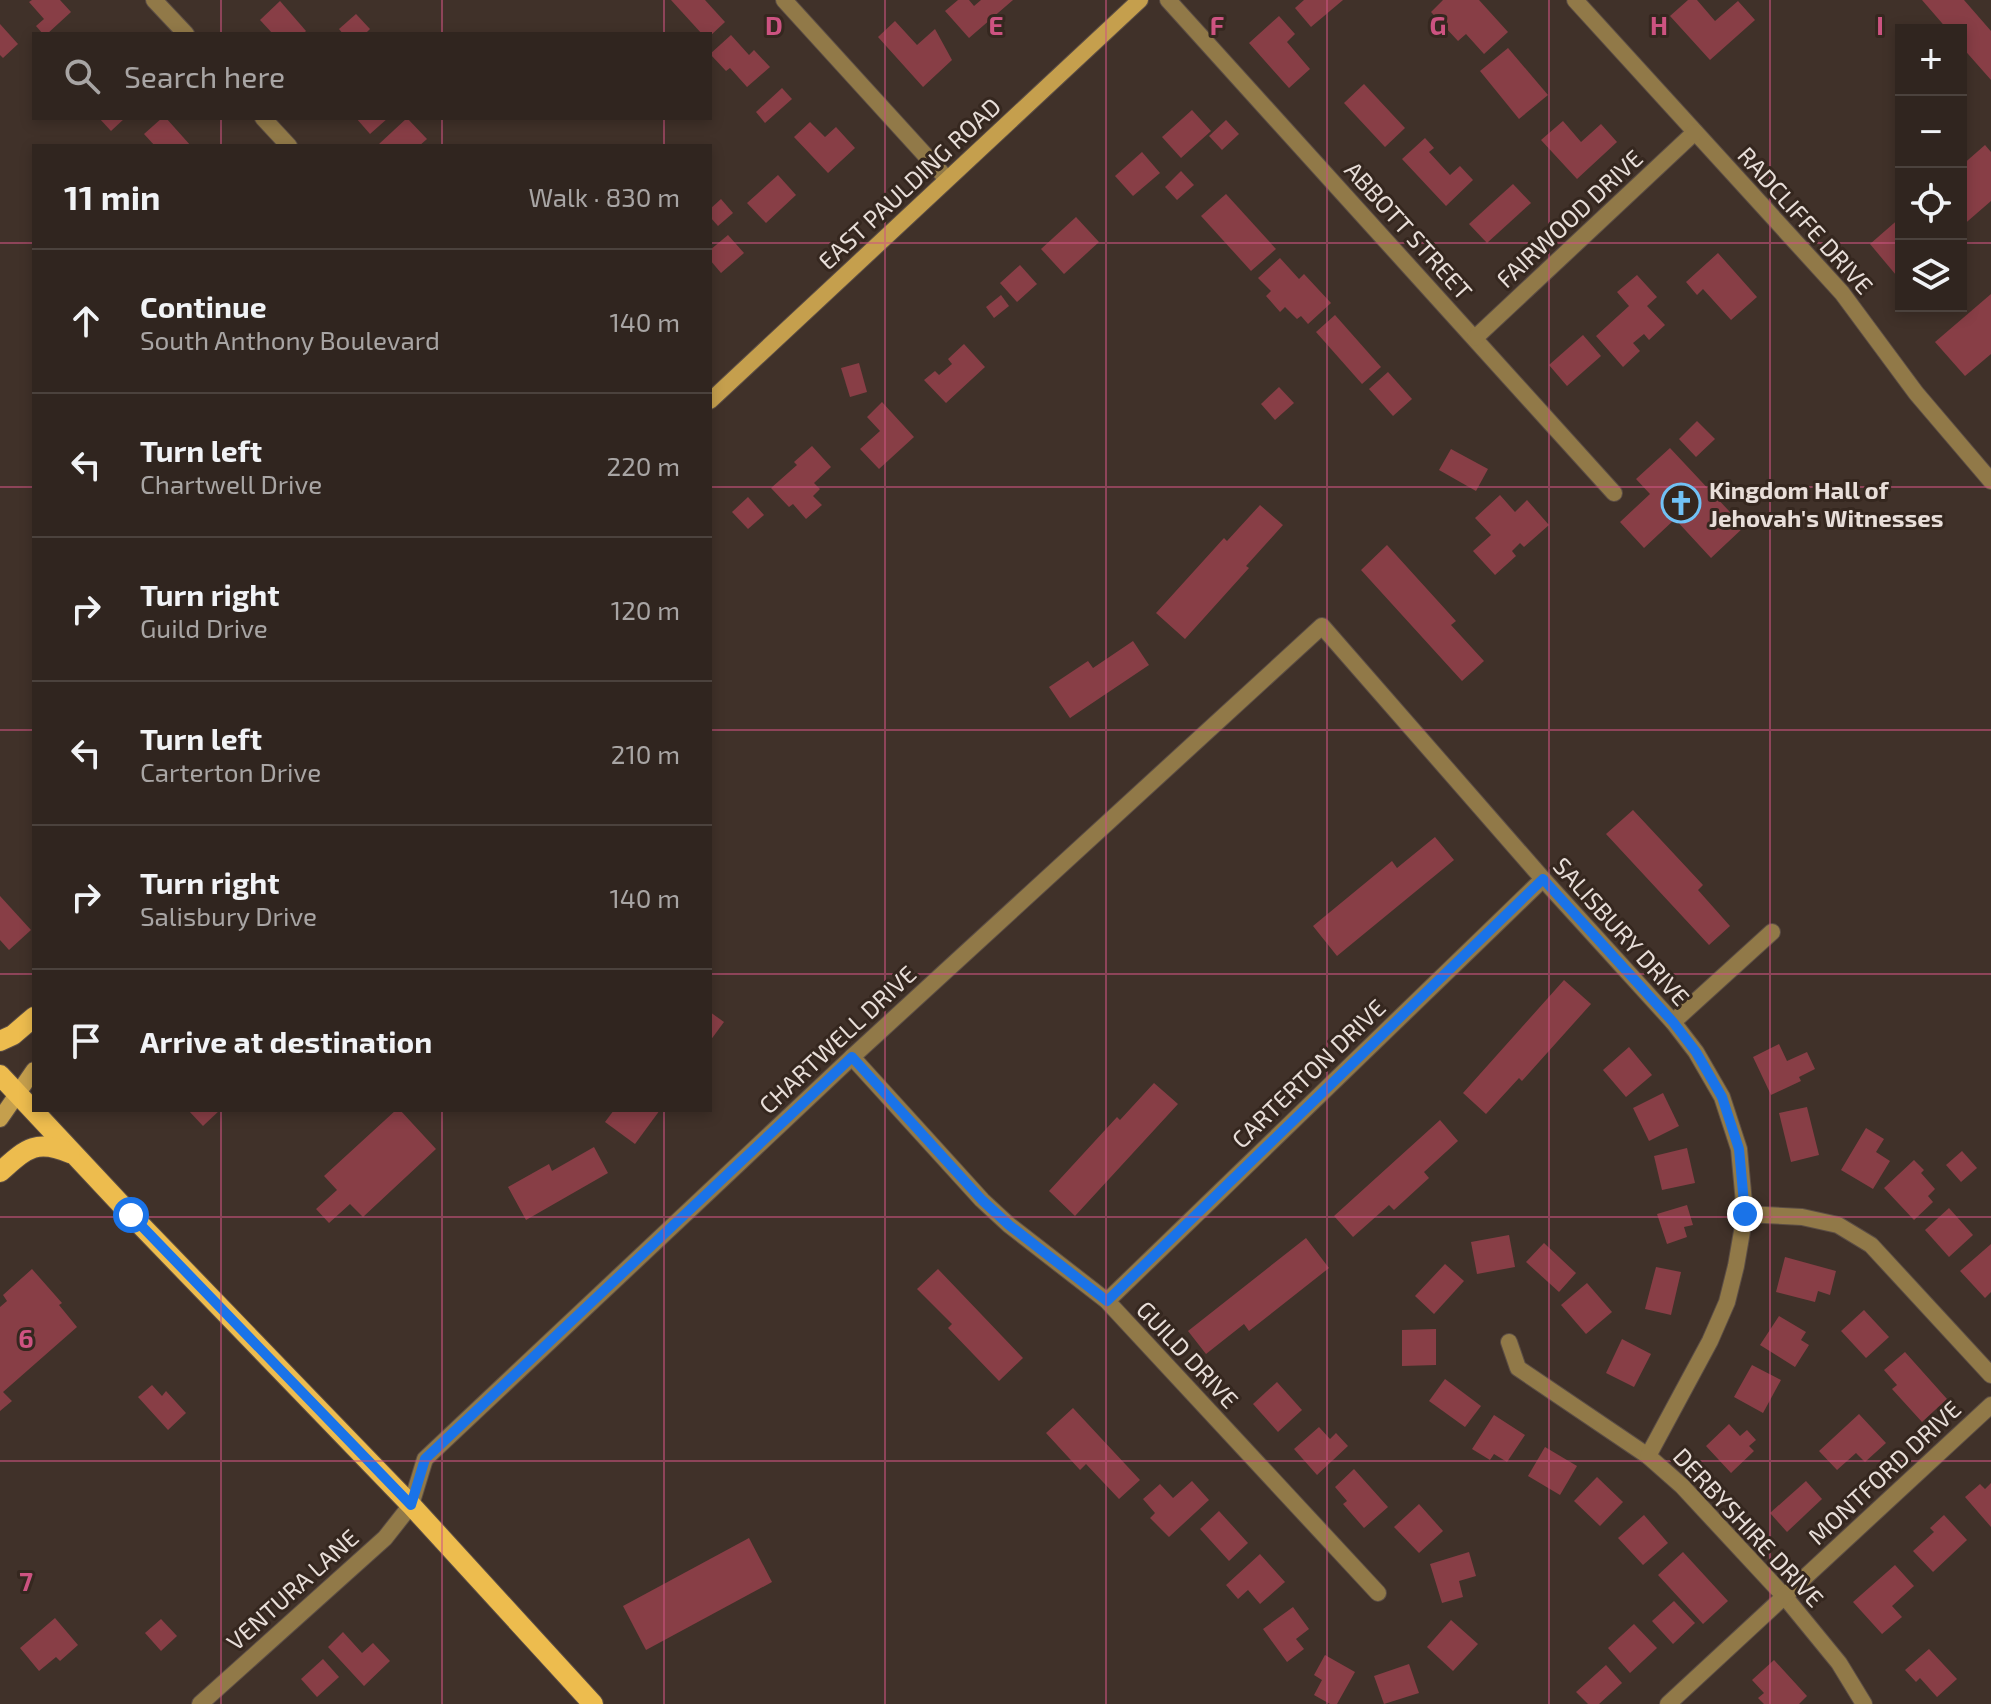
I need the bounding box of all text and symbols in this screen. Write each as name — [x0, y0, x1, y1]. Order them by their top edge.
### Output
text: D — [765, 9, 783, 40]
text: E — [988, 9, 1004, 40]
text: F — [1210, 9, 1224, 40]
text: G — [1430, 9, 1446, 40]
text: H — [1650, 9, 1668, 40]
text: I — [1876, 9, 1884, 40]
map controls — [1895, 24, 1967, 312]
button: + — [1895, 24, 1967, 96]
search box — [32, 32, 712, 120]
icon: search — [60, 54, 104, 98]
text: Search here — [124, 58, 285, 94]
street label: EAST PAULDING ROAD — [812, 91, 1006, 275]
button: − — [1895, 96, 1967, 168]
street label: RADCLIFFE DRIVE — [1732, 141, 1880, 299]
street label: FAIRWOOD DRIVE — [1490, 143, 1648, 293]
street label: ABBOTT STREET — [1339, 155, 1479, 305]
button: locate — [1895, 168, 1967, 240]
text: 11 min — [64, 176, 161, 217]
text: Walk · 830 m — [528, 181, 680, 212]
button: layers — [1895, 240, 1967, 312]
text: Continue — [140, 288, 267, 324]
icon: ahead — [64, 299, 108, 343]
text: 140 m — [609, 306, 680, 337]
text: South Anthony Boulevard — [140, 324, 440, 355]
text: Turn left — [140, 432, 262, 468]
icon: left — [64, 443, 108, 487]
text: 220 m — [607, 450, 680, 481]
text: Chartwell Drive — [140, 468, 322, 499]
place label: Kingdom Hall of Jehovah's Witnesses — [1709, 475, 1944, 532]
church icon: Kingdom Hall of Jehovah's Witnesses — [1660, 482, 1702, 524]
text: Turn right — [140, 576, 280, 612]
icon: right — [64, 587, 108, 631]
text: 120 m — [611, 594, 680, 625]
text: Guild Drive — [140, 612, 268, 643]
text: Turn left — [140, 720, 262, 756]
icon: left — [64, 731, 108, 775]
text: 210 m — [611, 738, 680, 769]
text: Carterton Drive — [140, 756, 321, 787]
street label: SALISBURY DRIVE — [1548, 851, 1696, 1011]
text: Turn right — [140, 864, 280, 900]
icon: right — [64, 875, 108, 919]
text: 140 m — [609, 882, 680, 913]
text: Salisbury Drive — [140, 900, 317, 931]
street label: CHARTWELL DRIVE — [753, 959, 921, 1119]
street label: CARTERTON DRIVE — [1225, 992, 1391, 1154]
icon: arrive — [64, 1019, 108, 1063]
text: Arrive at destination — [140, 1023, 432, 1059]
route end — [1727, 1196, 1763, 1232]
route start — [113, 1197, 149, 1233]
street label: GUILD DRIVE — [1131, 1294, 1245, 1414]
text: 6 — [18, 1322, 34, 1353]
street label: MONTFORD DRIVE — [1802, 1394, 1966, 1550]
street label: DERBYSHIRE DRIVE — [1668, 1441, 1830, 1613]
street label: VENTURA LANE — [220, 1522, 364, 1656]
text: 7 — [19, 1565, 33, 1596]

